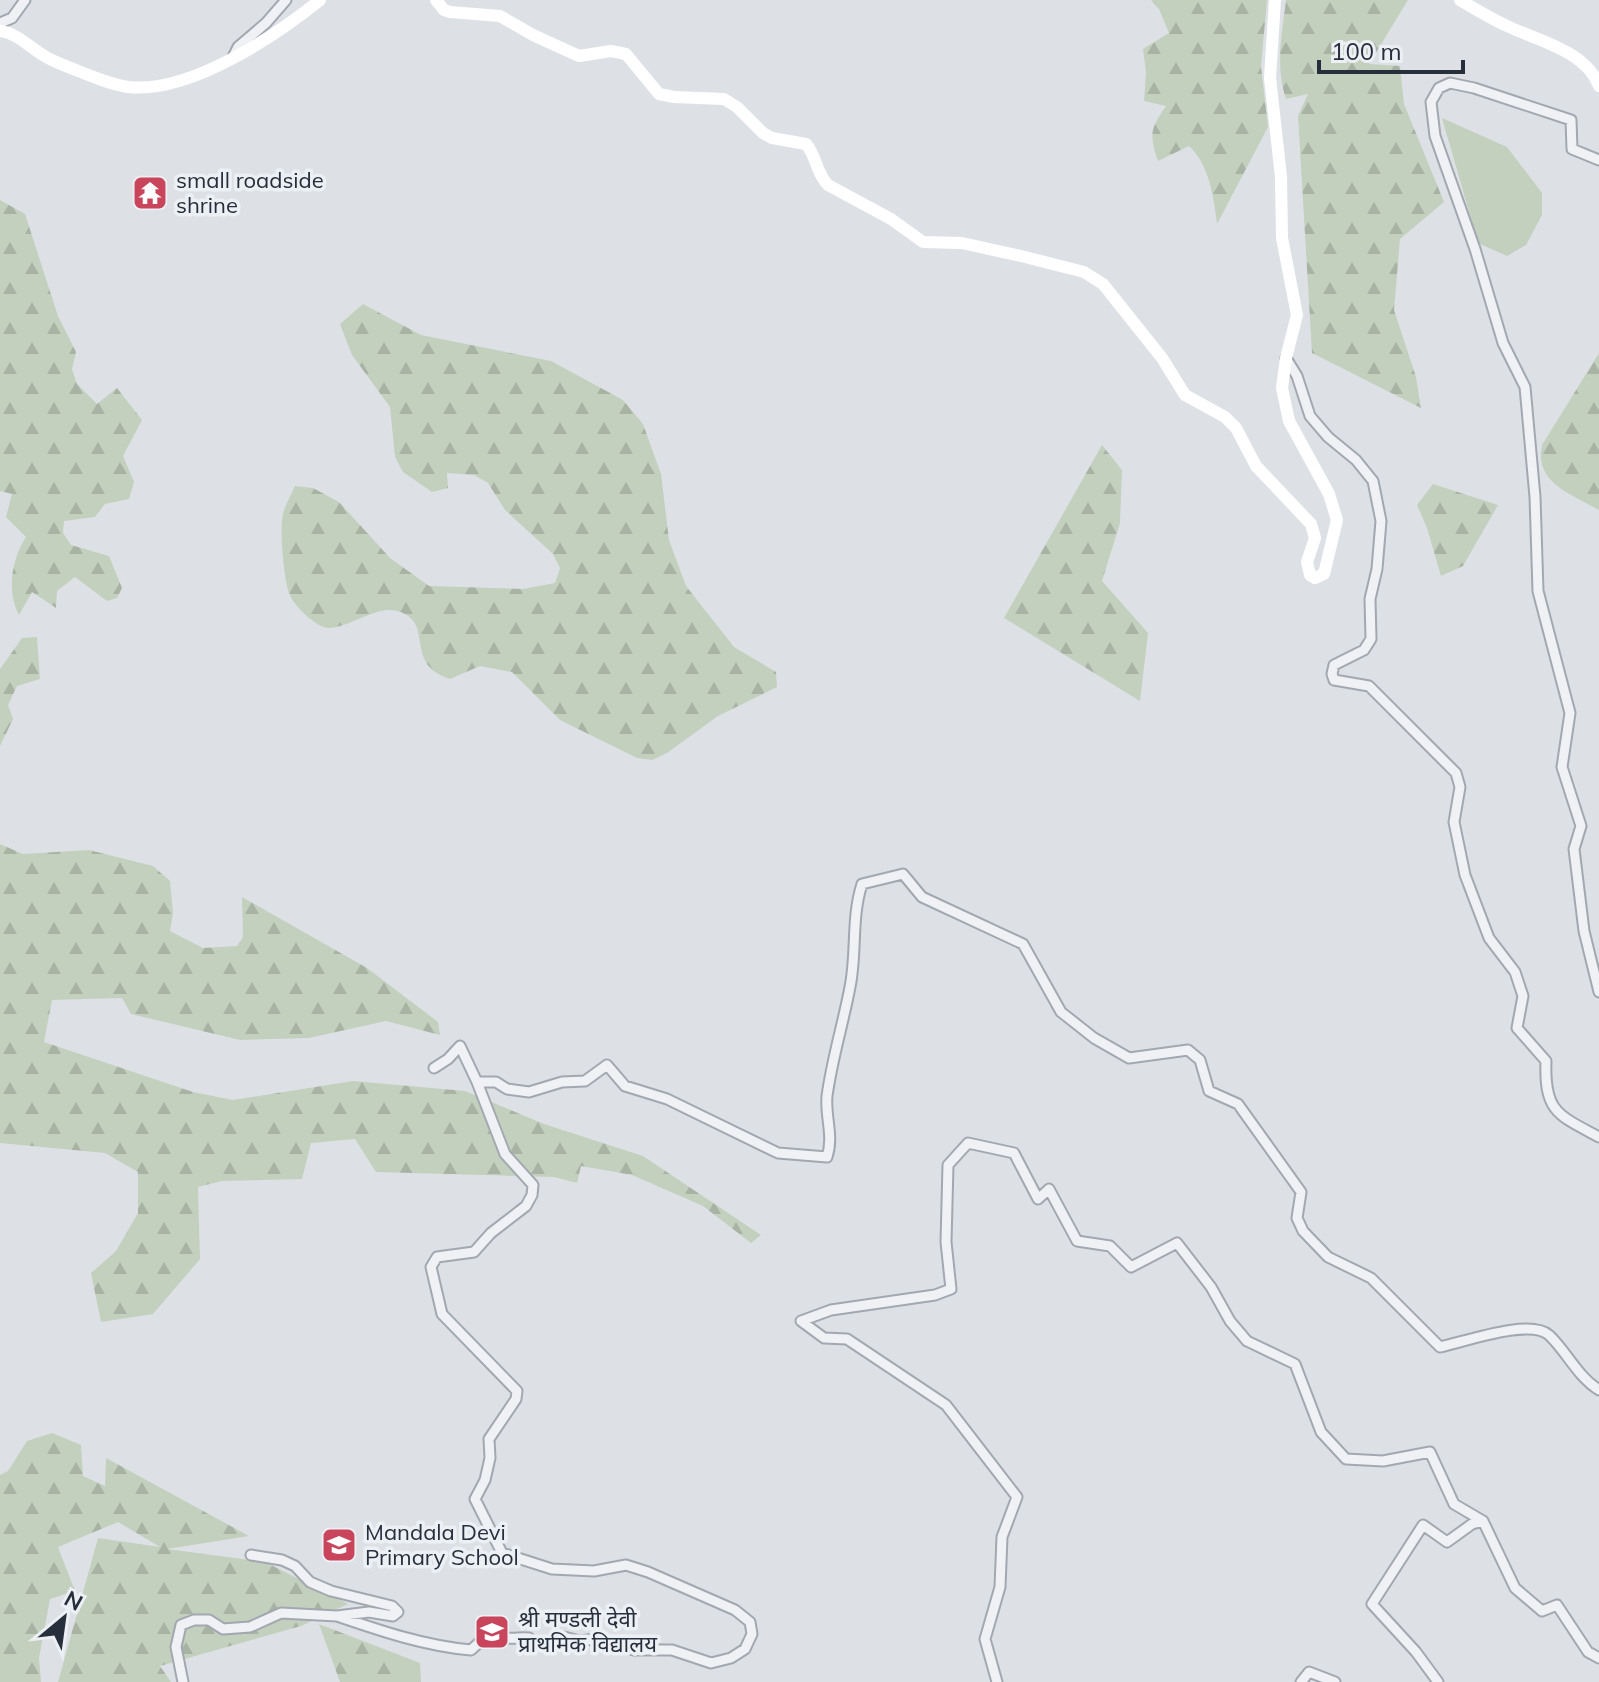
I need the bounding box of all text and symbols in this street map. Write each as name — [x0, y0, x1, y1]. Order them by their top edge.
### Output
scale bar — [1319, 24, 1463, 74]
text: 100 m — [1331, 36, 1402, 66]
place label: small roadside shrine — [176, 166, 324, 219]
temple icon: small roadside shrine — [131, 174, 169, 212]
place label: Mandala Devi Primary School — [365, 1518, 519, 1571]
school or university icon: Mandala Devi Primary School — [320, 1526, 358, 1564]
north arrow — [24, 1578, 104, 1658]
text: N — [60, 1584, 88, 1617]
place label: श्री मण्डली देवी प्राथमिक विद्यालय — [518, 1605, 658, 1658]
school or university icon: श्री मण्डली देवी प्राथमिक विद्यालय — [473, 1613, 511, 1651]

